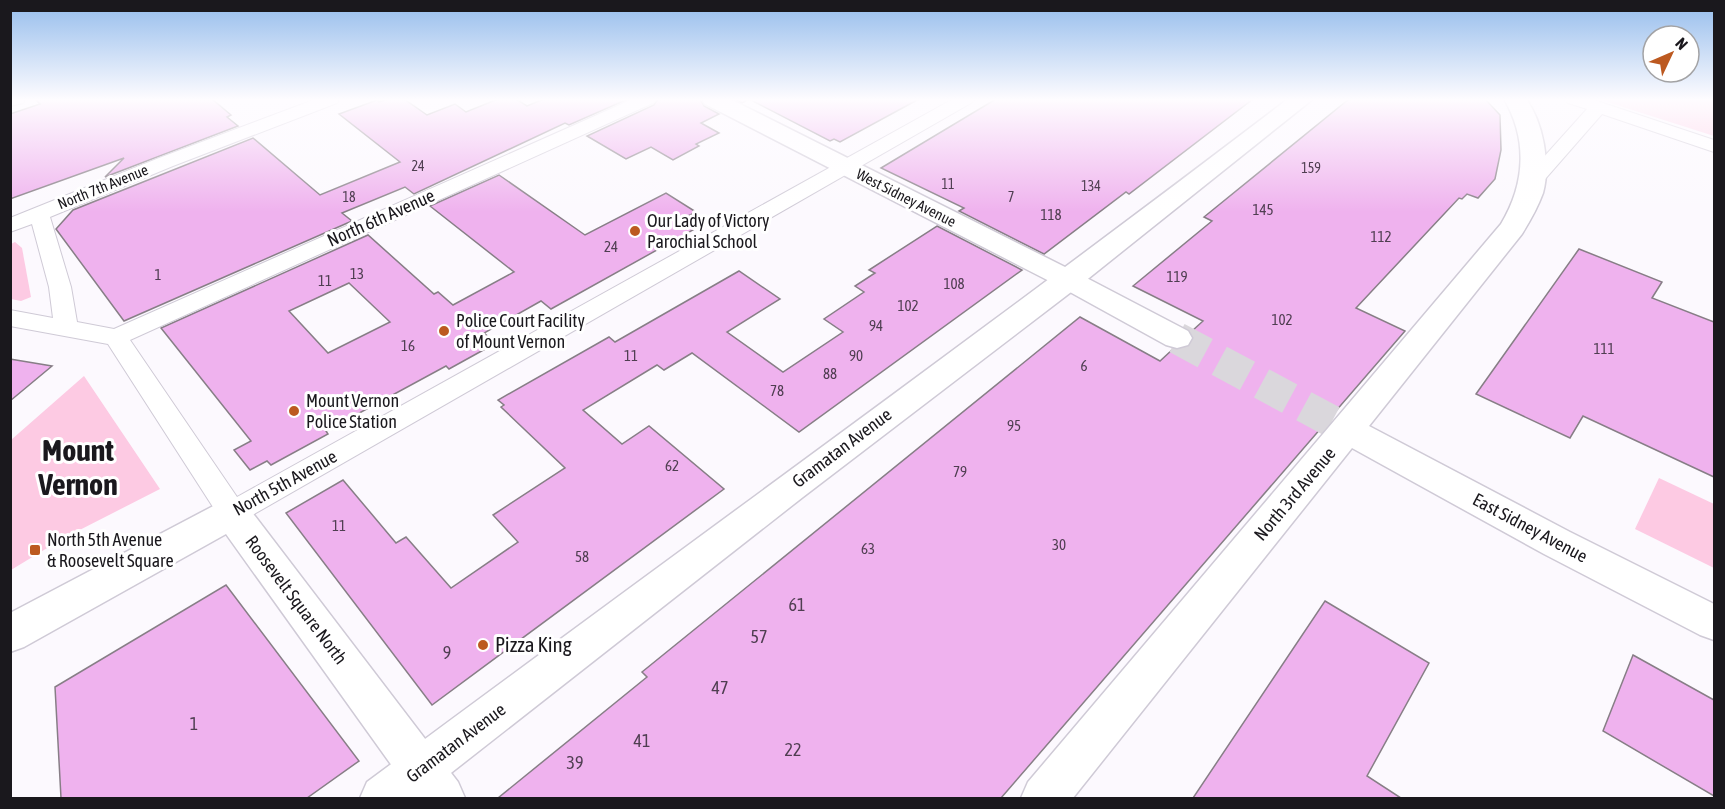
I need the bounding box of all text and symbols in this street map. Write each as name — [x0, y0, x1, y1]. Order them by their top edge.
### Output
north arrow — [1641, 24, 1701, 84]
text: N — [1672, 34, 1692, 53]
house number: 24 — [411, 158, 425, 174]
house number: 159 — [1301, 160, 1321, 176]
street label: North 7th Avenue — [55, 161, 151, 212]
street label: West Sidney Avenue — [854, 165, 959, 230]
house number: 11 — [941, 176, 955, 192]
house number: 134 — [1081, 178, 1101, 194]
street label: North 6th Avenue — [324, 185, 438, 251]
house number: 18 — [342, 189, 356, 205]
house number: 7 — [1008, 189, 1014, 205]
house number: 145 — [1252, 201, 1274, 218]
house number: 118 — [1040, 206, 1062, 223]
place label: Our Lady of Victory Parochial School — [647, 210, 769, 252]
marker: Our Lady of Victory Parochial School — [628, 224, 642, 238]
house number: 112 — [1370, 228, 1392, 245]
house number: 24 — [604, 238, 618, 255]
house number: 13 — [350, 265, 364, 282]
house number: 1 — [154, 266, 162, 283]
house number: 119 — [1166, 268, 1188, 285]
house number: 11 — [318, 272, 332, 289]
house number: 108 — [943, 275, 965, 292]
house number: 102 — [897, 297, 919, 314]
place label: Police Court Facility of Mount Vernon — [456, 310, 585, 352]
house number: 102 — [1271, 311, 1293, 328]
house number: 94 — [869, 317, 883, 334]
marker: Police Court Facility of Mount Vernon — [437, 324, 451, 338]
house number: 16 — [401, 337, 415, 354]
house number: 111 — [1593, 340, 1615, 357]
house number: 11 — [624, 347, 638, 364]
house number: 90 — [849, 347, 863, 364]
house number: 6 — [1080, 357, 1088, 374]
house number: 88 — [823, 365, 837, 382]
house number: 78 — [770, 382, 784, 399]
place label: Mount Vernon Police Station — [306, 390, 399, 432]
street label: Gramatan Avenue — [788, 403, 895, 492]
marker: Mount Vernon Police Station — [287, 404, 301, 418]
house number: 95 — [1007, 417, 1021, 434]
district label: Mount Vernon — [37, 433, 118, 501]
street label: North 3rd Avenue — [1250, 443, 1340, 545]
street label: North 5th Avenue — [229, 445, 340, 520]
house number: 62 — [665, 457, 679, 474]
house number: 79 — [953, 463, 967, 480]
street label: East Sidney Avenue — [1469, 489, 1591, 567]
house number: 11 — [332, 517, 346, 534]
place label: North 5th Avenue & Roosevelt Square — [47, 529, 174, 571]
street label: Roosevelt Square North — [241, 531, 352, 668]
house number: 30 — [1052, 536, 1066, 553]
house number: 63 — [861, 540, 875, 557]
marker: North 5th Avenue & Roosevelt Square — [28, 543, 42, 557]
house number: 58 — [575, 548, 589, 565]
house number: 61 — [789, 594, 805, 615]
house number: 57 — [751, 626, 767, 647]
place label: Pizza King — [495, 632, 572, 656]
marker: Pizza King — [476, 638, 490, 652]
house number: 9 — [443, 642, 451, 663]
house number: 47 — [712, 677, 728, 698]
street label: Gramatan Avenue — [402, 698, 509, 787]
house number: 1 — [190, 713, 198, 734]
house number: 41 — [634, 730, 650, 751]
house number: 22 — [785, 739, 801, 760]
house number: 39 — [567, 752, 583, 773]

